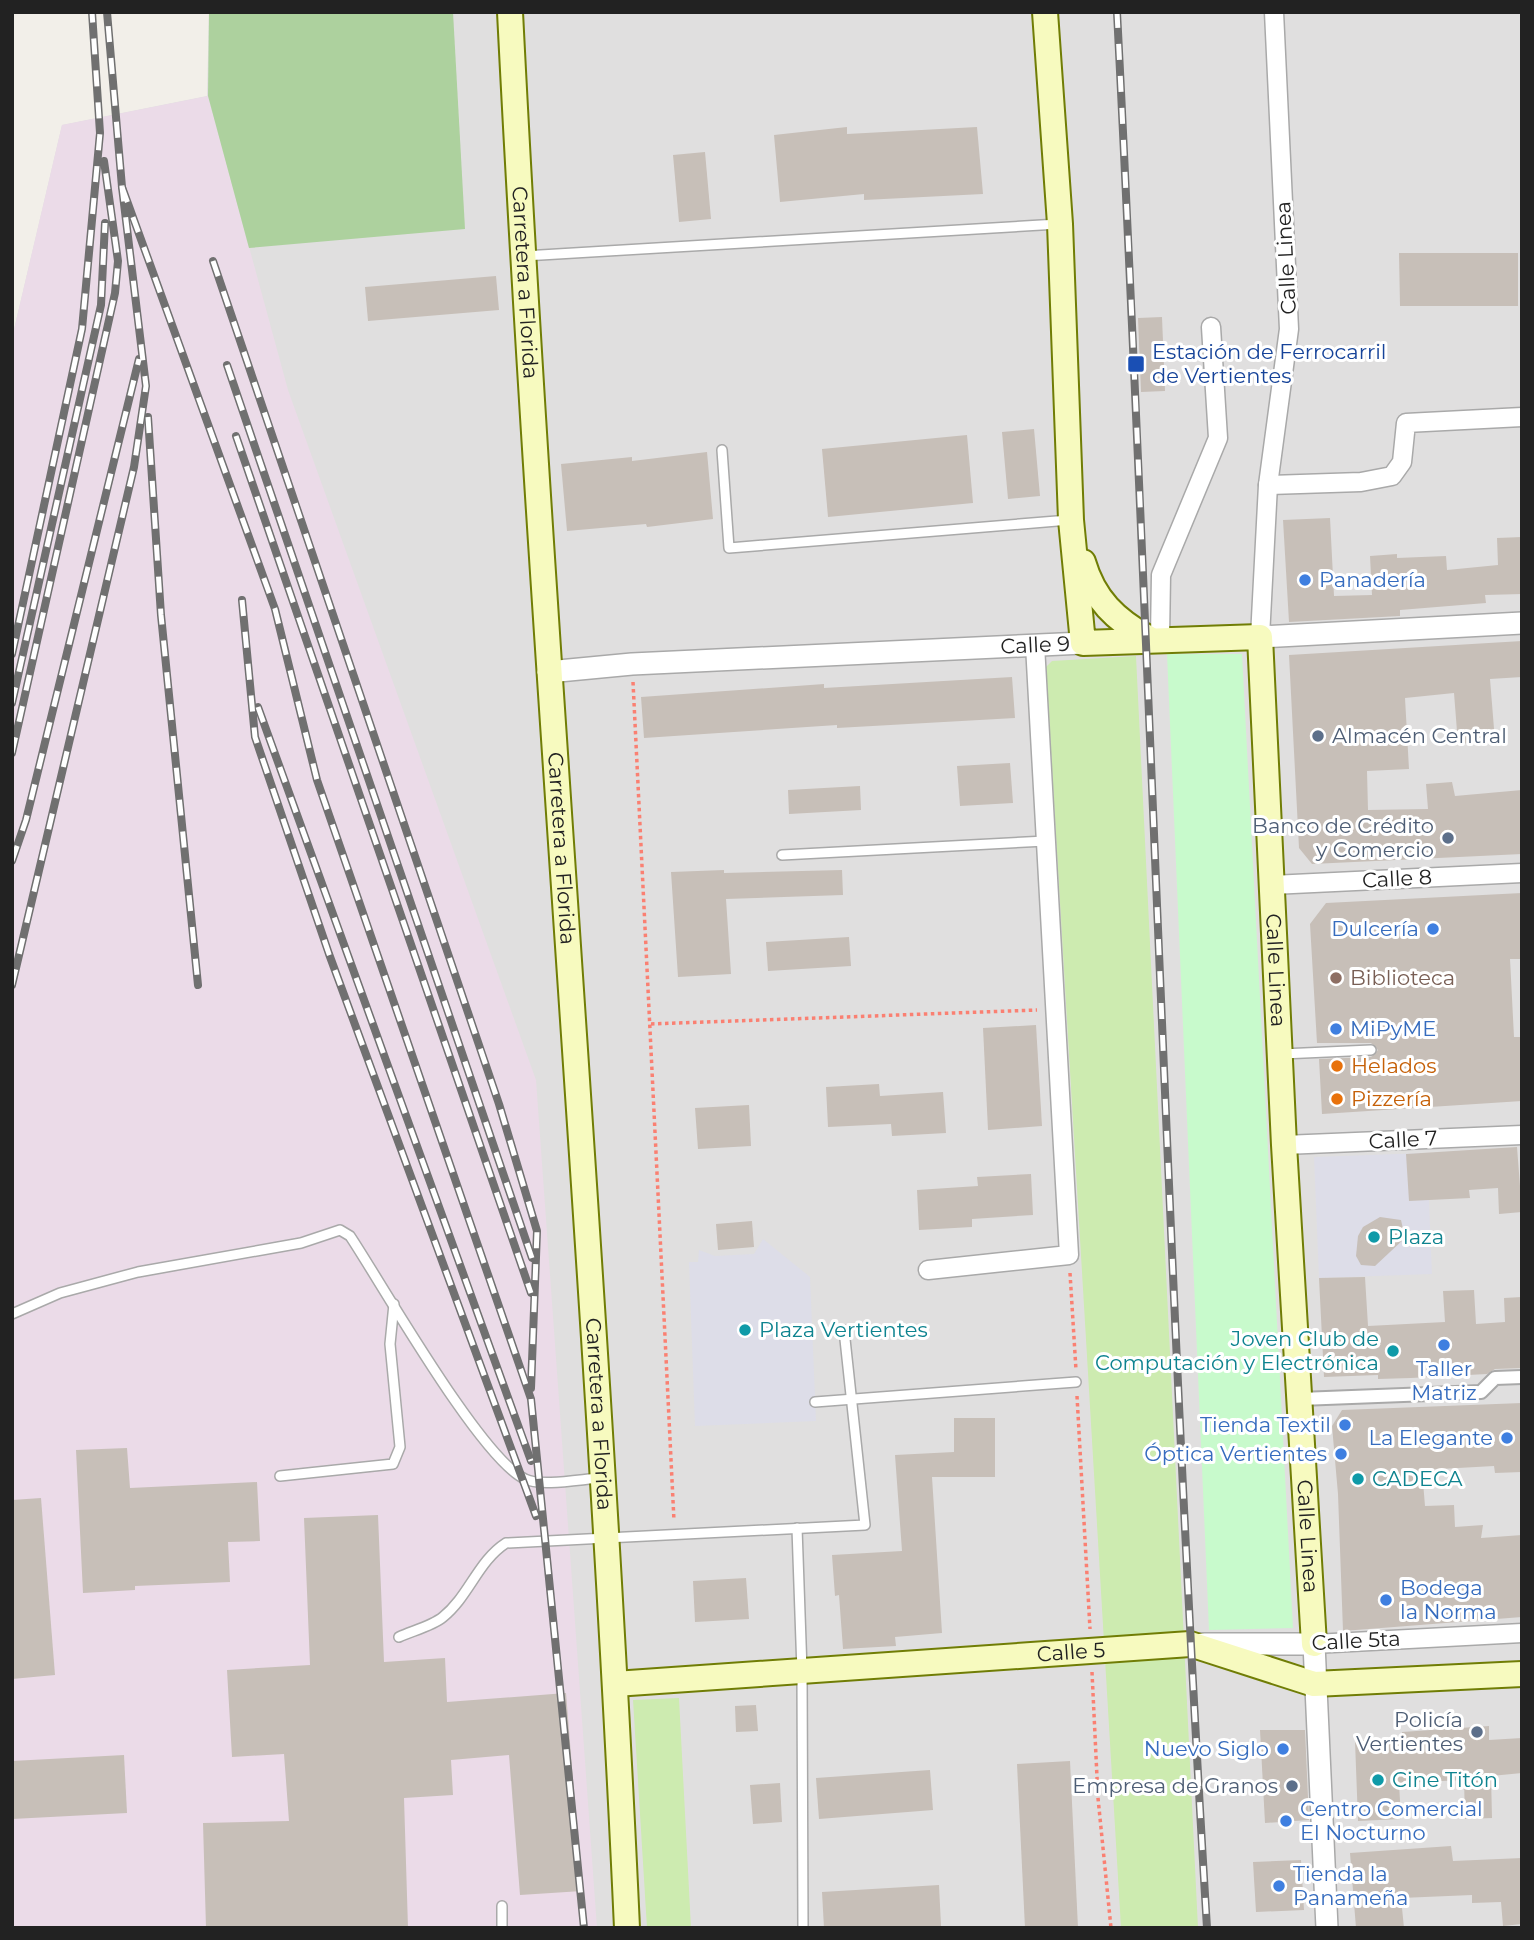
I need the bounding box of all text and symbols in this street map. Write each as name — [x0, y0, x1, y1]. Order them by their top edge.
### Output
street label: Carretera a Florida — [507, 185, 544, 380]
street label: Calle Linea — [1270, 201, 1301, 315]
place label: Estación de Ferrocarril de Vertientes — [1152, 339, 1386, 388]
marker: Estación de Ferrocarril de Vertientes — [1126, 354, 1146, 374]
place label: Panadería — [1319, 567, 1426, 592]
marker: Panadería — [1297, 572, 1313, 588]
street label: Calle 9 — [1000, 631, 1070, 659]
place label: Almacén Central — [1332, 723, 1507, 748]
marker: Almacén Central — [1310, 728, 1326, 744]
street label: Carretera a Florida — [543, 751, 581, 946]
place label: Banco de Crédito y Comercio — [1252, 813, 1434, 862]
marker: Banco de Crédito y Comercio — [1440, 830, 1456, 846]
street label: Calle 8 — [1361, 864, 1433, 893]
street label: Calle Linea — [1261, 913, 1291, 1028]
place label: Dulcería — [1331, 916, 1419, 941]
marker: Dulcería — [1425, 921, 1441, 937]
place label: Biblioteca — [1350, 965, 1455, 990]
marker: Biblioteca — [1328, 970, 1344, 986]
place label: MiPyME — [1350, 1016, 1436, 1041]
marker: MiPyME — [1328, 1021, 1344, 1037]
place label: Helados — [1351, 1053, 1436, 1078]
marker: Helados — [1329, 1058, 1345, 1074]
place label: Pizzería — [1351, 1086, 1432, 1111]
marker: Pizzería — [1329, 1091, 1345, 1107]
street label: Calle 7 — [1368, 1125, 1438, 1154]
place label: Plaza — [1388, 1224, 1444, 1249]
marker: Plaza — [1366, 1229, 1382, 1245]
street label: Carretera a Florida — [581, 1317, 618, 1511]
place label: Plaza Vertientes — [759, 1317, 928, 1342]
marker: Plaza Vertientes — [737, 1322, 753, 1338]
place label: Joven Club de Computación y Electrónica — [1095, 1326, 1379, 1375]
marker: Taller Matriz — [1436, 1337, 1452, 1353]
marker: Joven Club de Computación y Electrónica — [1385, 1343, 1401, 1359]
place label: Taller Matriz — [1411, 1356, 1477, 1405]
place label: Tienda Textil — [1200, 1412, 1331, 1437]
marker: Tienda Textil — [1337, 1417, 1353, 1433]
place label: La Elegante — [1369, 1425, 1493, 1450]
marker: La Elegante — [1499, 1430, 1515, 1446]
place label: Óptica Vertientes — [1144, 1441, 1327, 1466]
marker: Óptica Vertientes — [1333, 1446, 1349, 1462]
place label: CADECA — [1372, 1466, 1463, 1491]
marker: CADECA — [1350, 1471, 1366, 1487]
street label: Calle Linea — [1292, 1479, 1324, 1594]
place label: Bodega la Norma — [1400, 1575, 1497, 1624]
marker: Bodega la Norma — [1378, 1592, 1394, 1608]
street label: Calle 5ta — [1311, 1626, 1401, 1655]
street label: Calle 5 — [1036, 1637, 1106, 1667]
place label: Policía Vertientes — [1356, 1707, 1463, 1756]
marker: Policía Vertientes — [1469, 1724, 1485, 1740]
place label: Nuevo Siglo — [1144, 1736, 1269, 1761]
marker: Nuevo Siglo — [1275, 1741, 1291, 1757]
place label: Cine Titón — [1392, 1767, 1498, 1792]
marker: Cine Titón — [1370, 1772, 1386, 1788]
place label: Empresa de Granos — [1072, 1773, 1278, 1798]
marker: Empresa de Granos — [1284, 1778, 1300, 1794]
place label: Centro Comercial El Nocturno — [1300, 1796, 1483, 1845]
marker: Centro Comercial El Nocturno — [1278, 1813, 1294, 1829]
place label: Tienda la Panameña — [1293, 1861, 1408, 1910]
marker: Tienda la Panameña — [1271, 1878, 1287, 1894]

